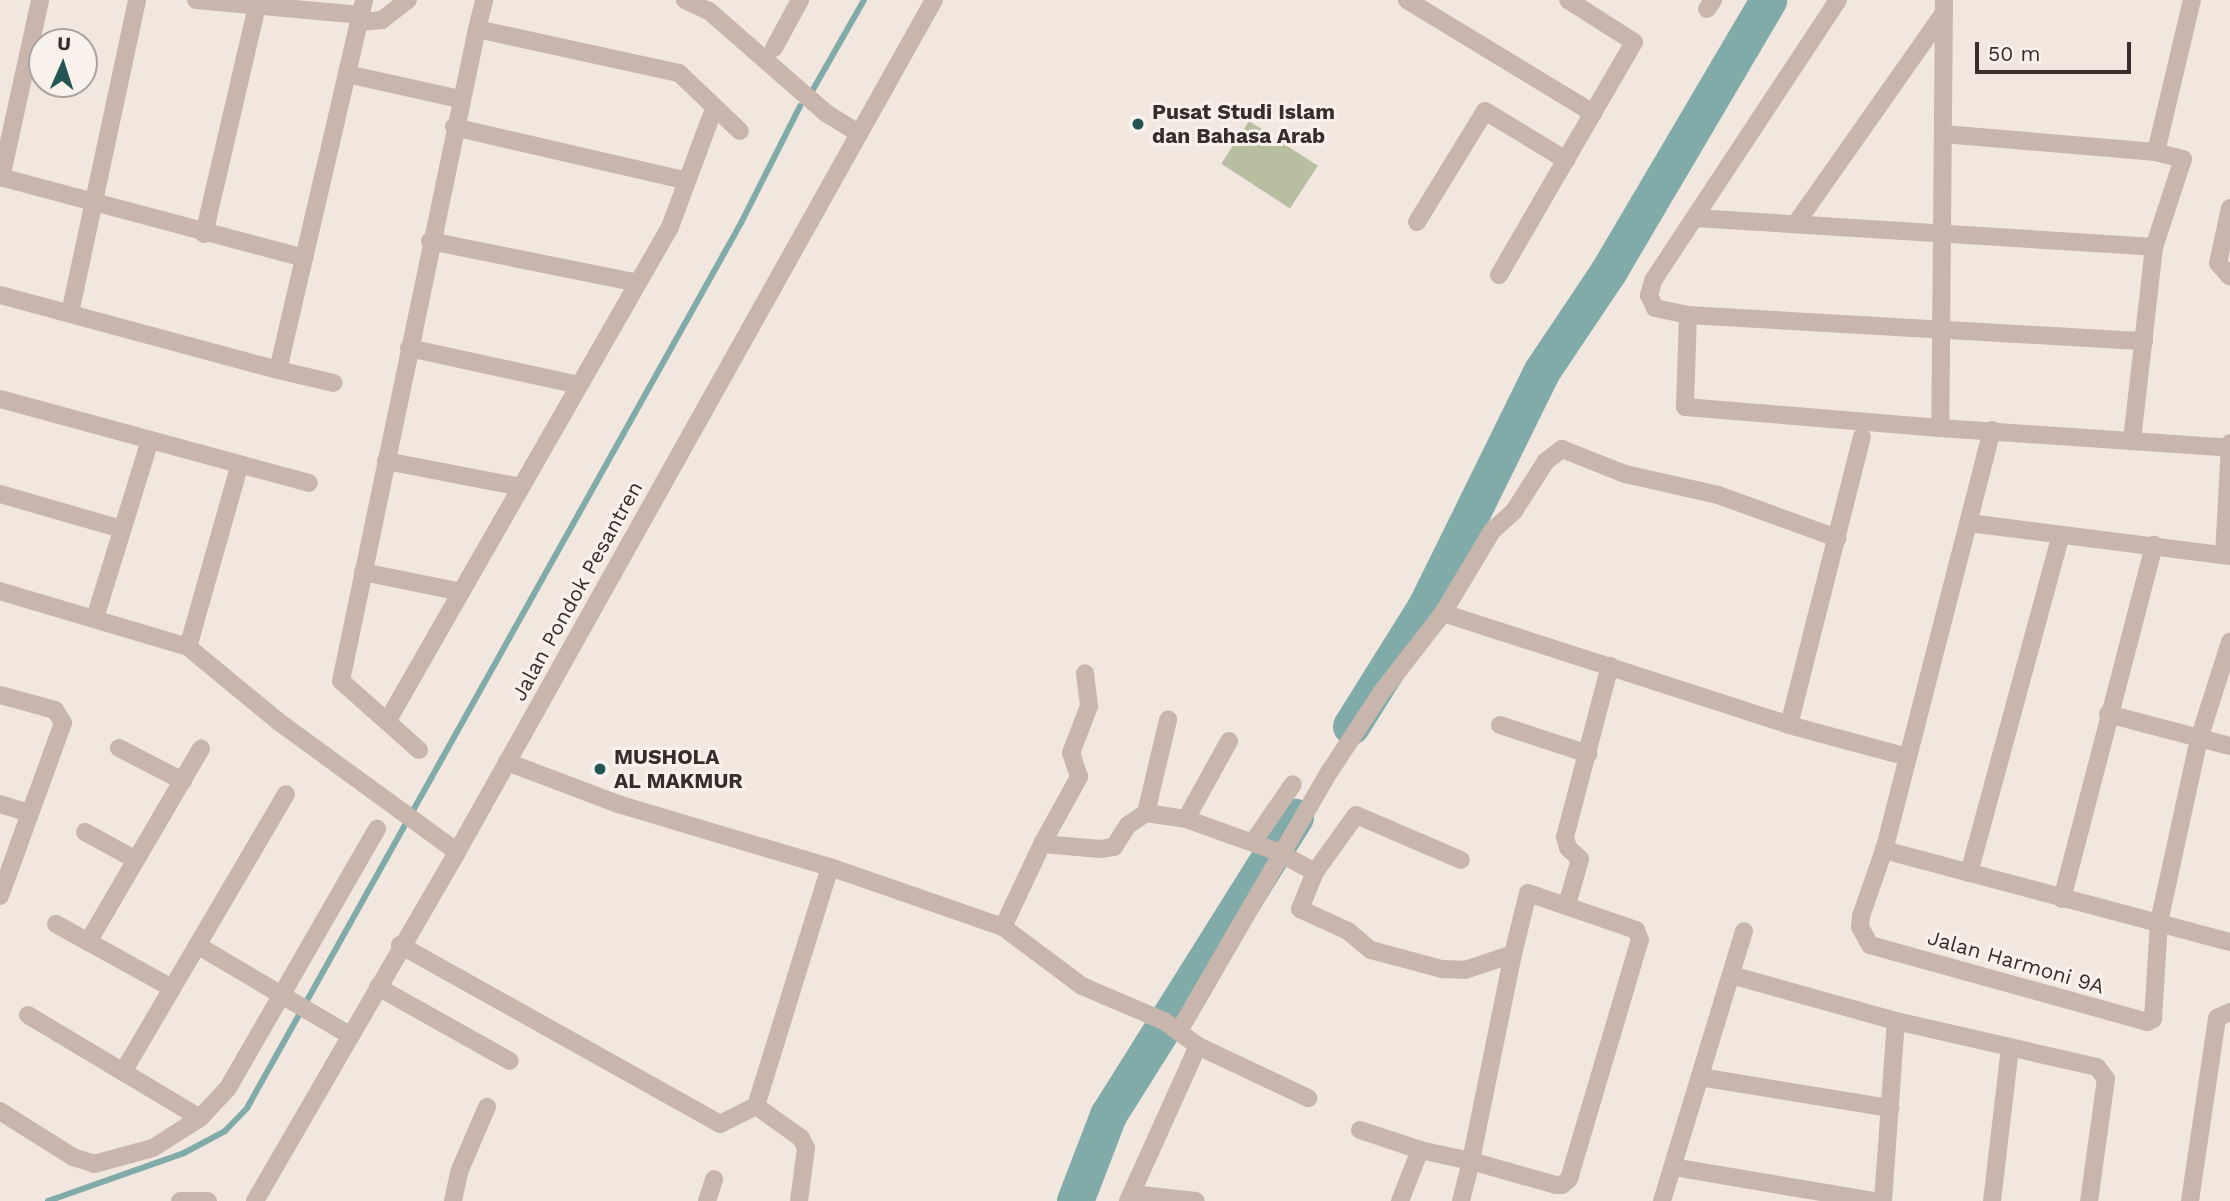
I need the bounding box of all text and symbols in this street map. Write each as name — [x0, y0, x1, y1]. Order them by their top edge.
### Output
north arrow — [28, 28, 98, 98]
scale bar — [1978, 28, 2134, 72]
text: U — [57, 32, 71, 55]
text: 50 m — [1988, 41, 2040, 66]
place label: Pusat Studi Islam dan Bahasa Arab — [1152, 99, 1335, 149]
marker: Pusat Studi Islam dan Bahasa Arab — [1130, 116, 1146, 132]
street label: Jalan Pondok Pesantren — [506, 477, 648, 705]
place label: MUSHOLA AL MAKMUR — [614, 744, 743, 794]
marker: MUSHOLA AL MAKMUR — [592, 761, 608, 777]
street label: Jalan Harmoni 9A — [1925, 925, 2107, 999]

